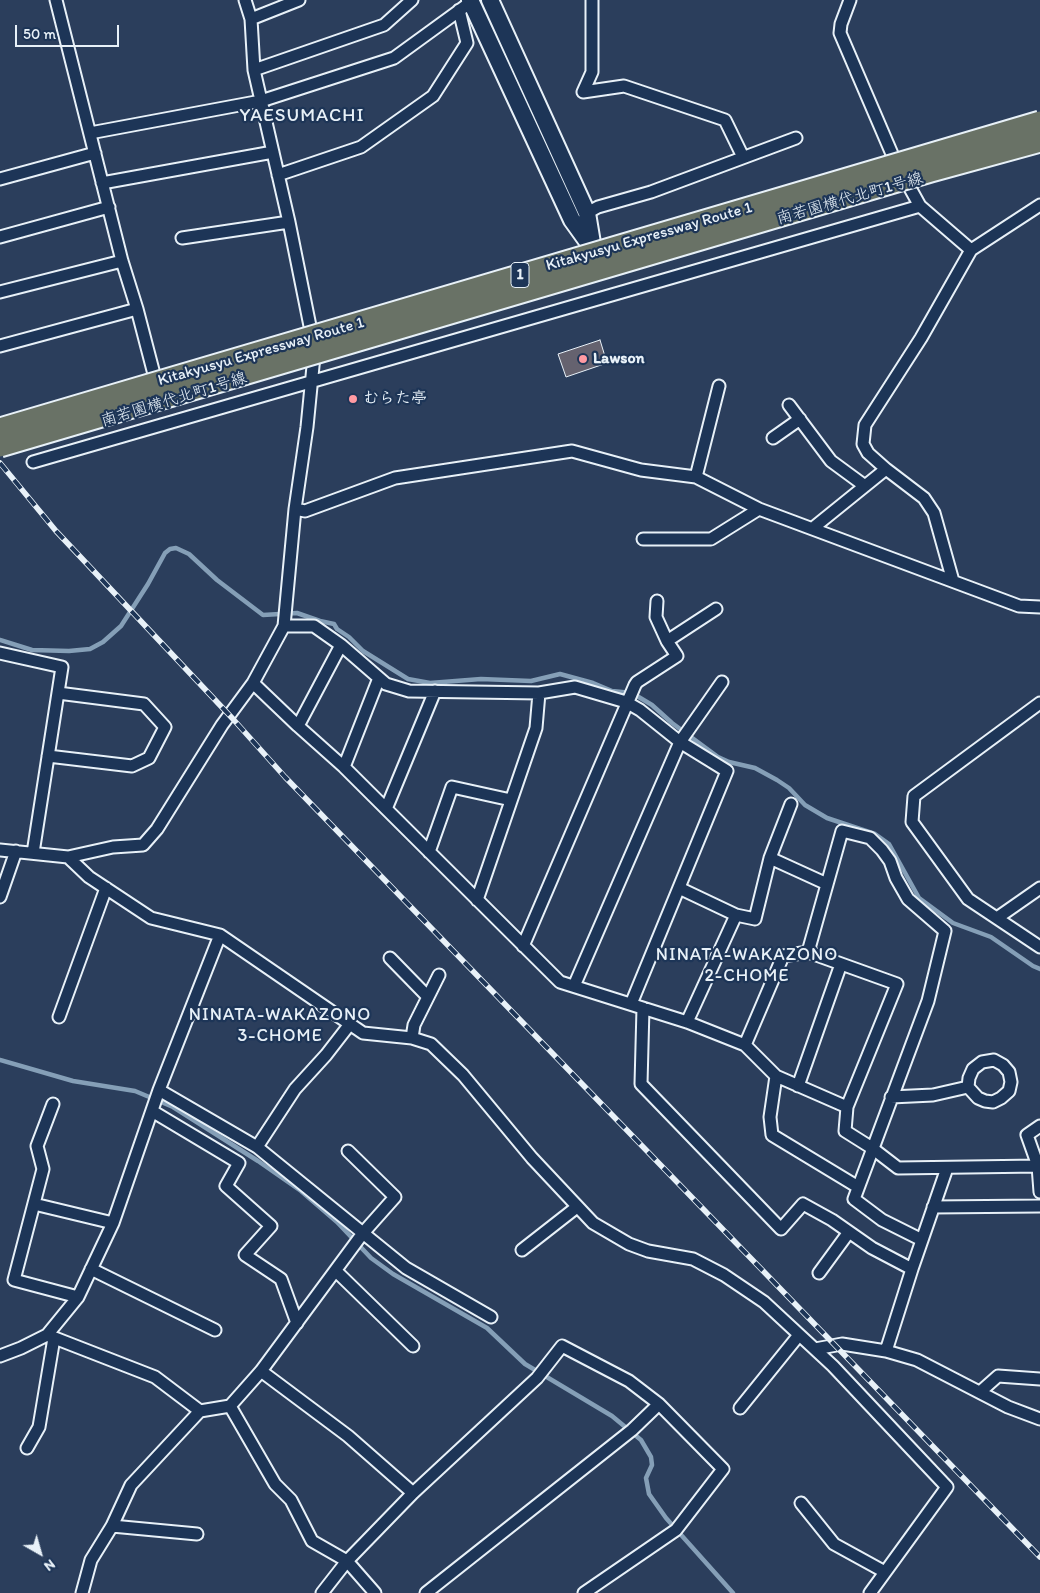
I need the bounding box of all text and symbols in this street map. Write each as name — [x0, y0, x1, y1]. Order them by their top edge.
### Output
scale bar — [18, 15, 121, 47]
text: 50 m — [23, 25, 56, 43]
district label: YAESUMACHI — [239, 105, 365, 127]
street label: 南若園横代北町1号線 — [775, 169, 925, 229]
street label: Kitakyusyu Expressway Route 1 — [544, 198, 754, 276]
road number: 1 — [511, 262, 529, 288]
street label: Kitakyusyu Expressway Route 1 — [156, 313, 366, 391]
place label: Lawson — [593, 349, 645, 369]
marker: Lawson — [577, 353, 589, 365]
street label: 南若園横代北町1号線 — [99, 369, 249, 431]
place label: むらた亭 — [363, 389, 427, 409]
marker: むらた亭 — [347, 393, 359, 405]
district label: NINATA-WAKAZONO 2-CHOME — [653, 944, 841, 986]
district label: NINATA-WAKAZONO 3-CHOME — [186, 1004, 374, 1046]
north arrow — [15, 1528, 65, 1578]
text: N — [41, 1556, 59, 1575]

